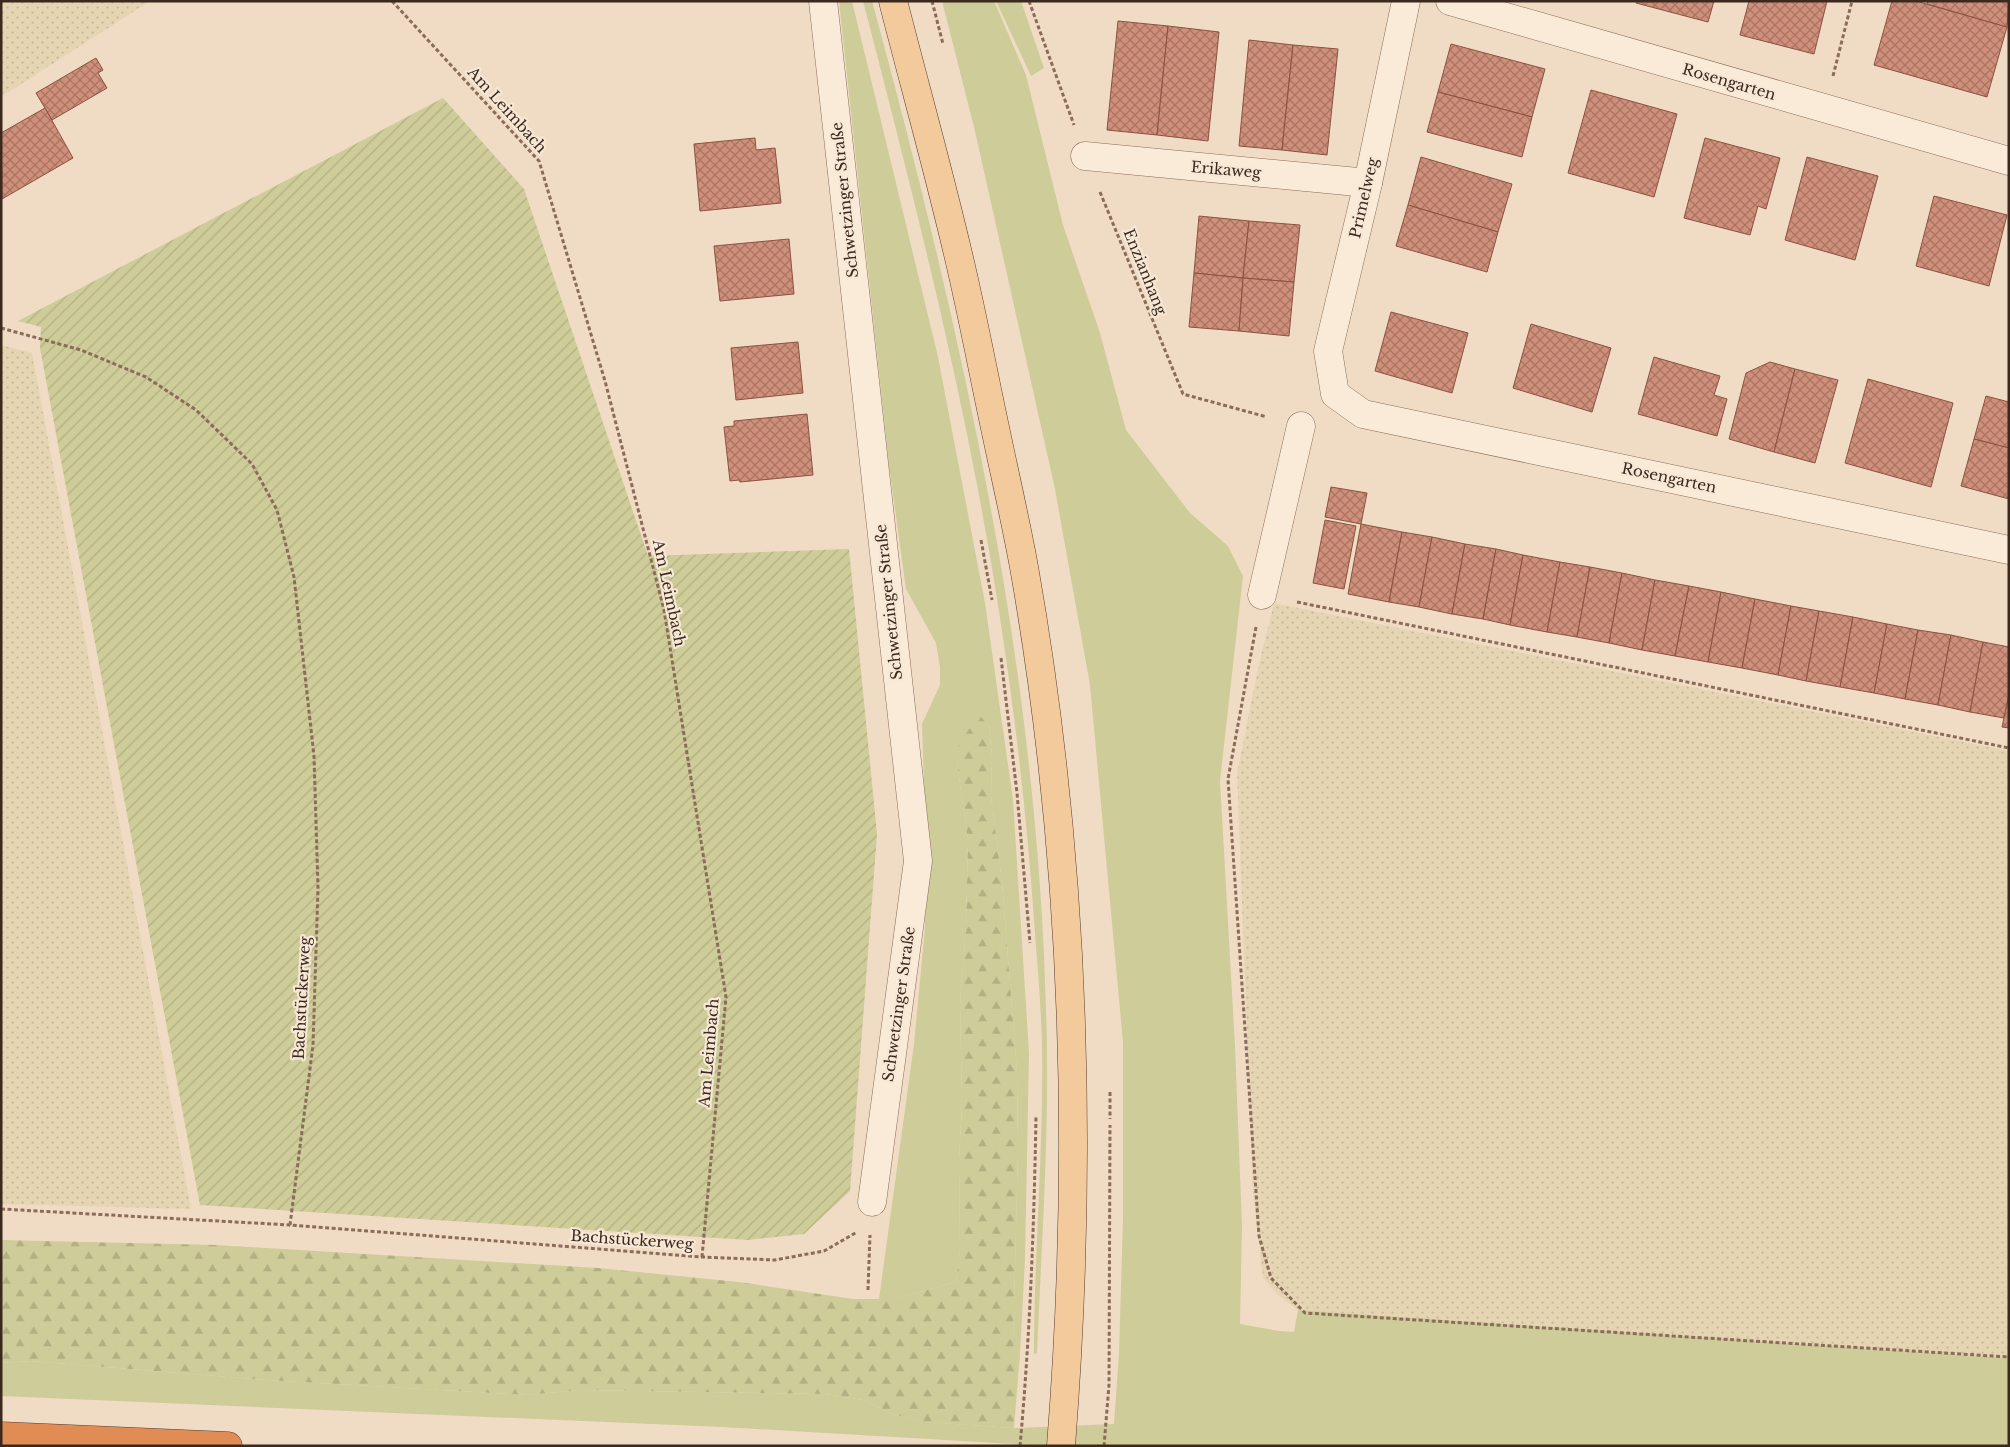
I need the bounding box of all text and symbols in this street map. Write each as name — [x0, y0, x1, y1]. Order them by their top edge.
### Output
street label: Rosengarten — [1680, 59, 1778, 104]
street label: Am Leimbach — [463, 62, 551, 157]
street label: Schwetzinger Straße — [827, 121, 862, 279]
street label: Primelweg — [1345, 155, 1382, 240]
street label: Erikaweg — [1190, 157, 1263, 182]
street label: Enzianhang — [1120, 226, 1172, 319]
street label: Rosengarten — [1620, 458, 1718, 497]
street label: Schwetzinger Straße — [871, 523, 906, 681]
street label: Am Leimbach — [649, 537, 690, 648]
street label: Schwetzinger Straße — [878, 925, 919, 1083]
street label: Bachstückerweg — [289, 935, 314, 1060]
street label: Am Leimbach — [694, 998, 723, 1109]
street label: Bachstückerweg — [570, 1226, 695, 1253]

